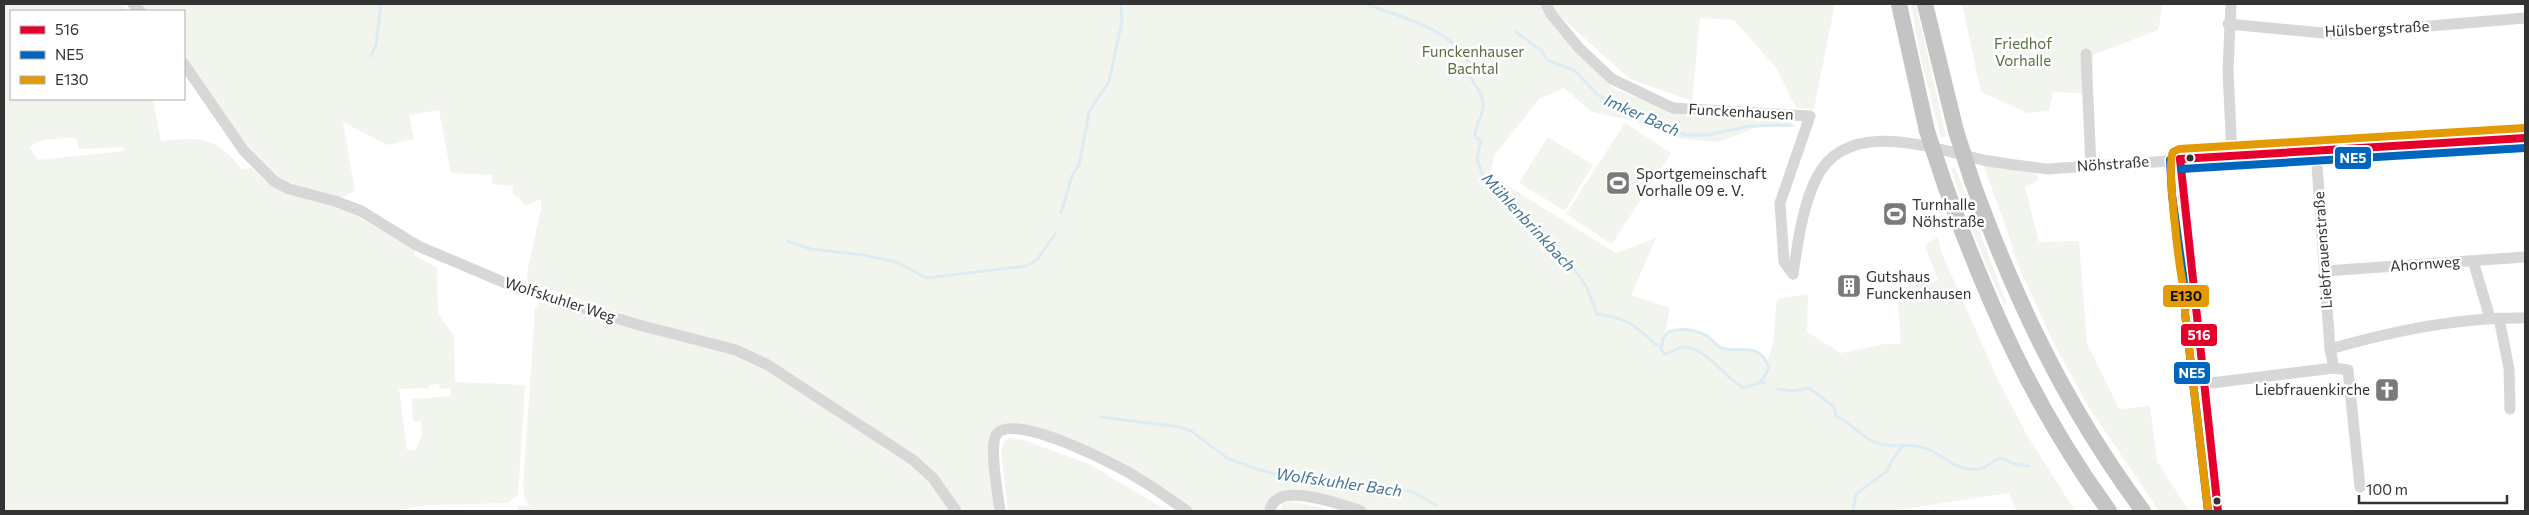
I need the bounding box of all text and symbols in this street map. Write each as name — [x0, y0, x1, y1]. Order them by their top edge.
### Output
legend — [10, 10, 185, 100]
street label: Hülsbergstraße — [2324, 16, 2430, 40]
text: 516 — [55, 20, 79, 38]
park label: Friedhof Vorhalle — [1994, 34, 2052, 69]
park label: Funckenhauser Bachtal — [1422, 42, 1524, 77]
text: NE5 — [55, 45, 84, 63]
text: E130 — [55, 70, 89, 88]
water label: Imker Bach — [1602, 90, 1683, 140]
street label: Funckenhausen — [1688, 99, 1794, 123]
line badge: NE5 — [2334, 146, 2372, 170]
text: NE5 — [2339, 149, 2367, 166]
street label: Nöhstraße — [2076, 151, 2150, 175]
unlabelled marker — [2185, 153, 2195, 163]
place label: Sportgemeinschaft Vorhalle 09 e. V. — [1636, 164, 1767, 199]
water label: Mühlenbrinkbach — [1479, 168, 1580, 275]
sports icon: Sportgemeinschaft Vorhalle 09 e. V. — [1605, 170, 1631, 196]
street label: Liebfrauenstraße — [2309, 191, 2335, 309]
place label: Turnhalle Nöhstraße — [1912, 195, 1985, 230]
sports icon: Turnhalle Nöhstraße — [1882, 201, 1908, 227]
street label: Ahornweg — [2389, 252, 2461, 274]
place label: Gutshaus Funckenhausen — [1866, 267, 1971, 302]
street label: Wolfskuhler Weg — [503, 273, 618, 325]
building icon: Gutshaus Funckenhausen — [1836, 273, 1862, 299]
line badge: E130 — [2162, 284, 2210, 308]
text: E130 — [2170, 287, 2202, 304]
line badge: 516 — [2180, 323, 2218, 347]
text: 516 — [2187, 326, 2211, 343]
line badge: NE5 — [2173, 361, 2211, 385]
text: NE5 — [2178, 364, 2206, 381]
church icon: Liebfrauenkirche — [2374, 377, 2400, 403]
place label: Liebfrauenkirche — [2255, 380, 2370, 398]
water label: Wolfskuhler Bach — [1275, 463, 1403, 500]
scale bar — [2359, 472, 2506, 504]
text: 100 m — [2366, 480, 2408, 498]
unlabelled marker — [2212, 496, 2222, 506]

